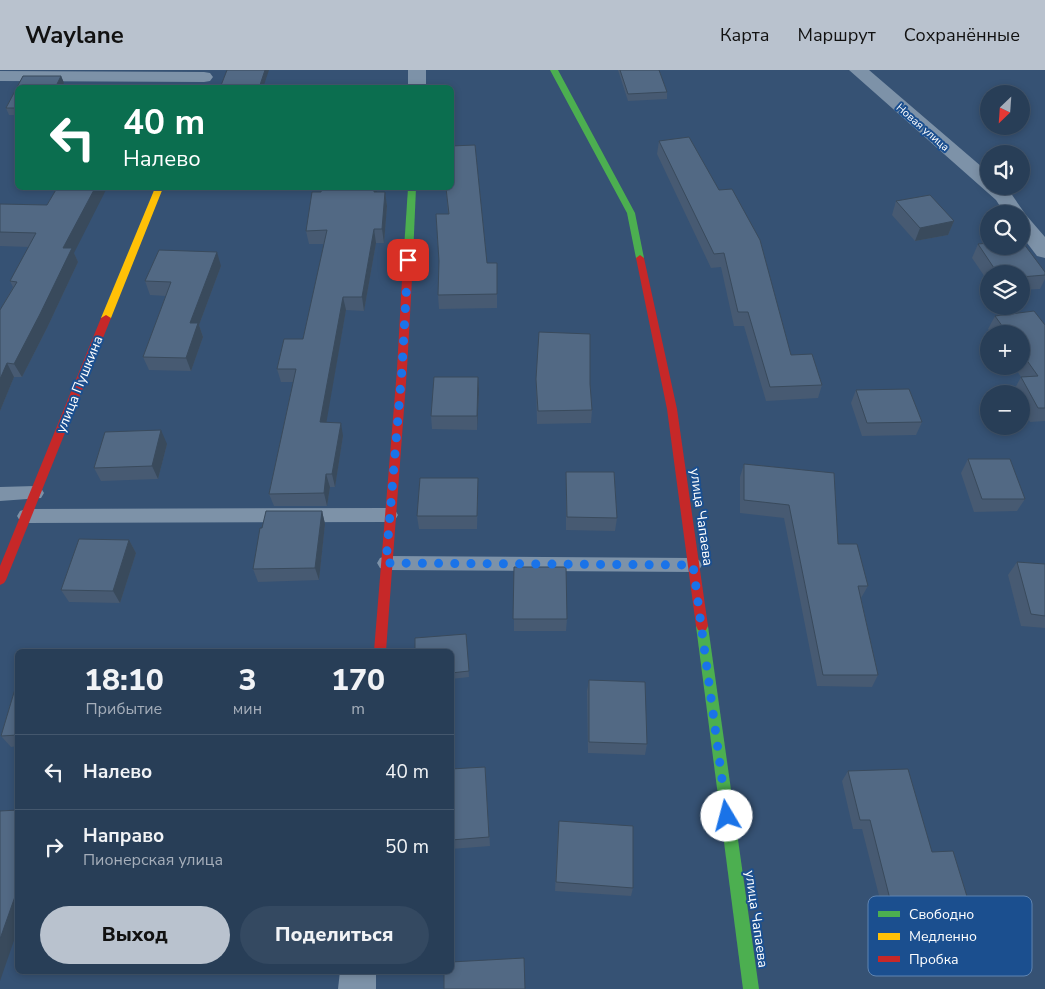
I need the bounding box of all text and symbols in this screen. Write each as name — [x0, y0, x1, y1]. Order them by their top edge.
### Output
text: Waylane — [25, 19, 124, 51]
text: Карта — [720, 23, 770, 47]
text: Маршрут — [798, 23, 876, 47]
text: Сохранённые — [904, 23, 1020, 47]
north arrow — [980, 85, 1030, 135]
map controls — [980, 85, 1030, 435]
text: 40 m — [123, 99, 205, 146]
street label: Новая улица — [893, 100, 953, 155]
icon: left — [40, 105, 105, 170]
text: Налево — [123, 144, 201, 174]
button: sound — [980, 145, 1030, 195]
button: search — [980, 205, 1030, 255]
pin — [387, 239, 429, 281]
icon: arrive — [394, 246, 422, 274]
button: layers — [980, 265, 1030, 315]
button: + — [980, 325, 1030, 375]
street label: улица Пушкина — [51, 333, 108, 436]
button: − — [980, 385, 1030, 435]
street label: улица Чапаева — [685, 467, 718, 567]
text: 18:10 — [84, 660, 164, 701]
text: 3 — [238, 660, 256, 701]
text: 170 — [331, 660, 385, 701]
text: Прибытие — [85, 698, 162, 720]
text: мин — [233, 698, 262, 720]
text: m — [351, 698, 365, 720]
icon: left — [40, 758, 68, 786]
text: Налево — [83, 759, 152, 785]
text: 40 m — [385, 759, 429, 785]
position arrow — [700, 789, 752, 841]
text: Направо — [83, 823, 164, 849]
icon: right — [40, 833, 68, 861]
text: 50 m — [385, 834, 429, 860]
text: Пионерская улица — [83, 849, 223, 871]
street label: улица Чапаева — [740, 869, 773, 969]
legend — [868, 896, 1032, 976]
text: Свободно — [909, 905, 974, 924]
button: Выход — [40, 906, 230, 964]
button: Поделиться — [240, 906, 429, 964]
text: Медленно — [909, 927, 977, 946]
text: Пробка — [909, 950, 959, 969]

